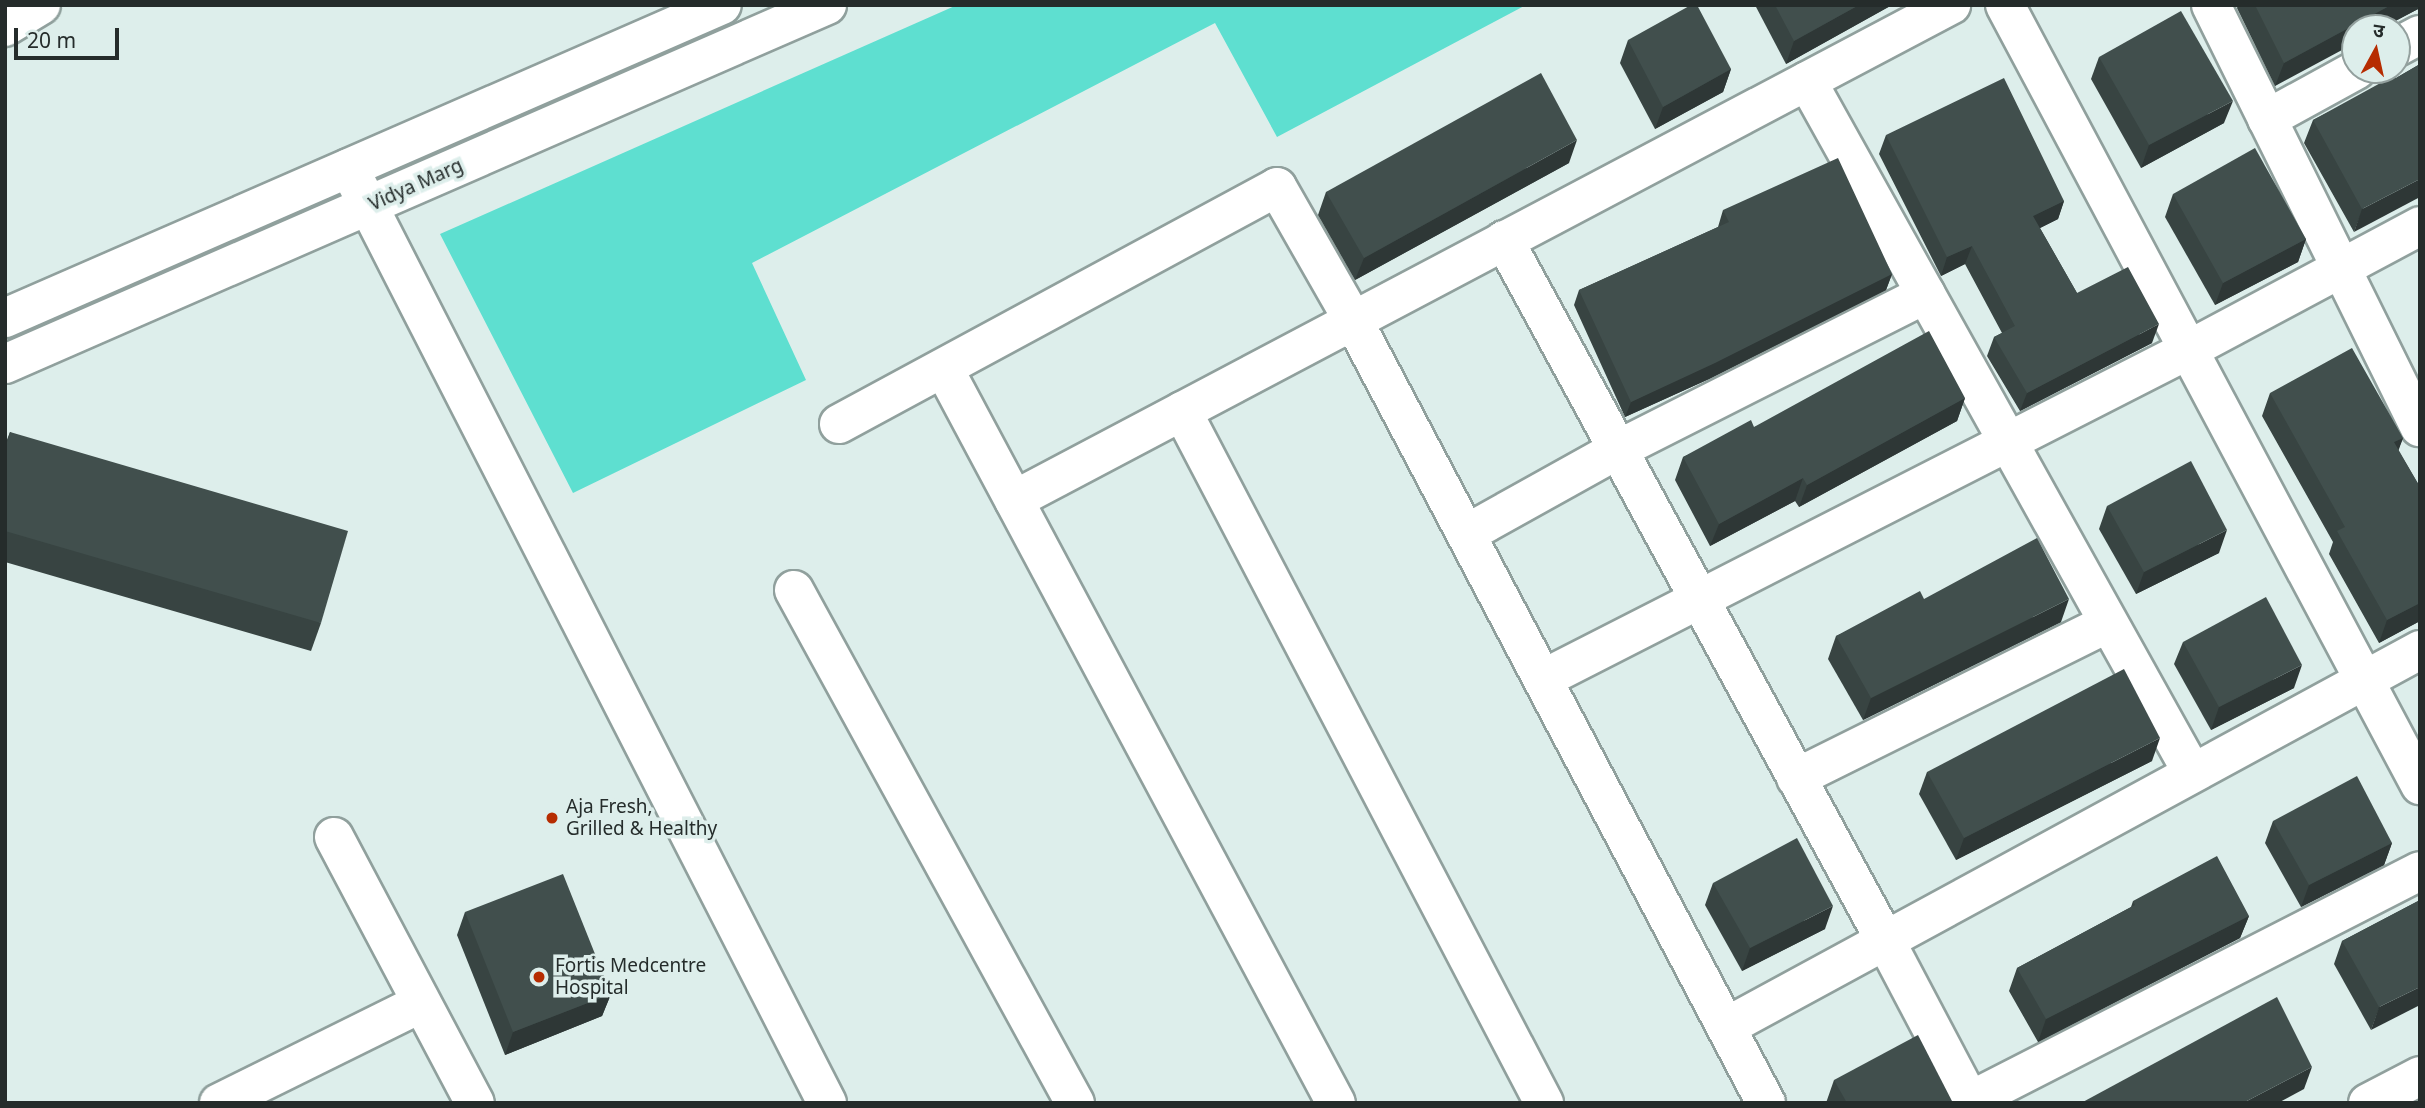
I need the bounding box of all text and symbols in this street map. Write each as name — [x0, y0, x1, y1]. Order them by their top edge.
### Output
scale bar — [18, 14, 122, 58]
north arrow — [2341, 14, 2411, 84]
text: उ — [2371, 17, 2386, 44]
text: 20 m — [27, 26, 76, 54]
street label: Vidya Marg — [365, 154, 467, 216]
place label: Aja Fresh, Grilled & Healthy — [566, 796, 717, 840]
marker: Aja Fresh, Grilled & Healthy — [544, 810, 560, 826]
place label: Fortis Medcentre Hospital — [555, 955, 706, 999]
marker: Fortis Medcentre Hospital — [529, 967, 549, 987]

